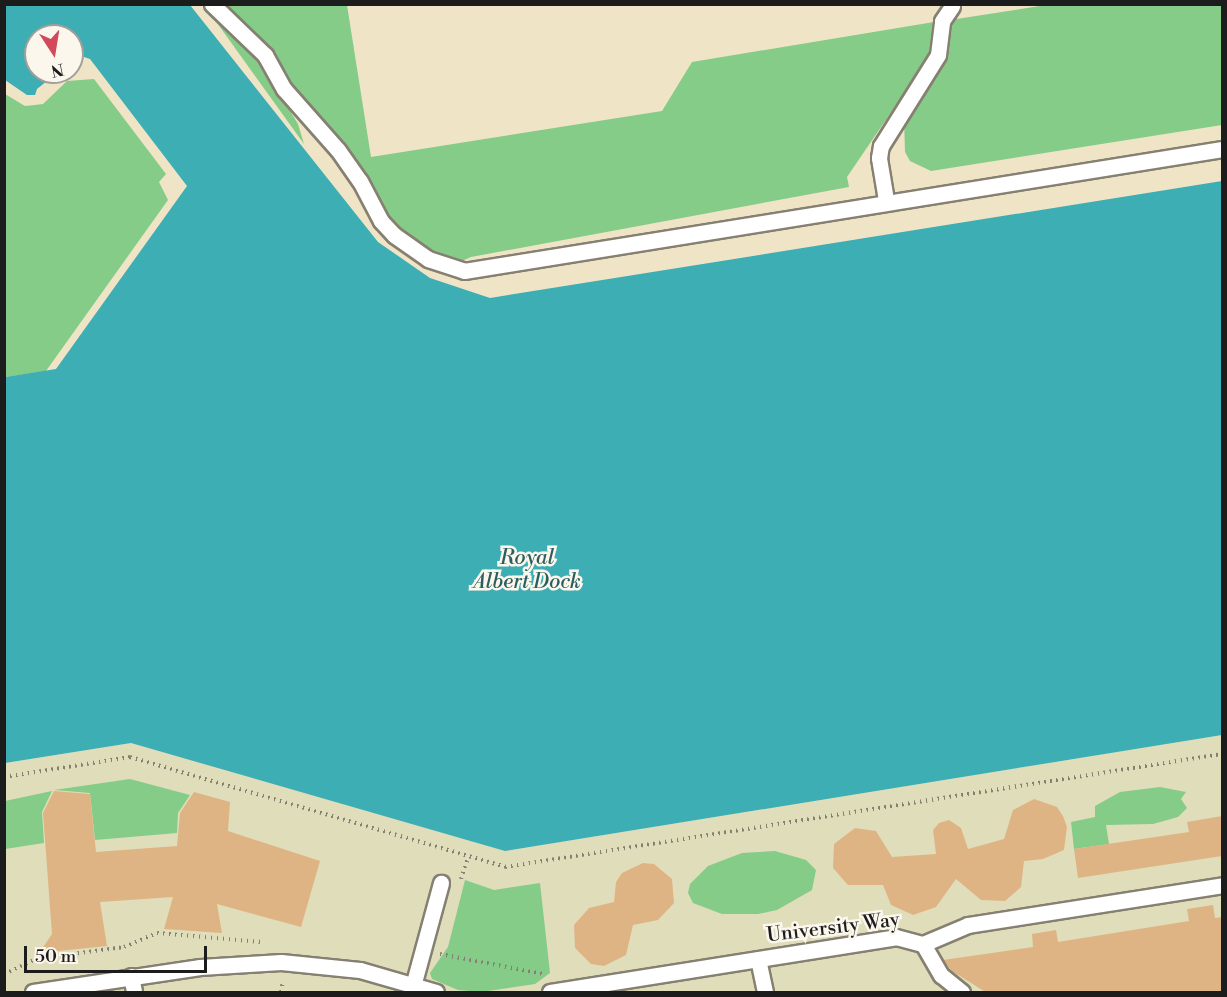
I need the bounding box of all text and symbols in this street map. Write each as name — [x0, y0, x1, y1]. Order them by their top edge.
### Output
north arrow — [24, 24, 84, 84]
text: N — [49, 59, 66, 81]
water label: Royal Albert Dock — [473, 545, 581, 595]
street label: University Way — [765, 908, 901, 948]
scale bar — [27, 934, 210, 972]
text: 50 m — [35, 945, 76, 968]

